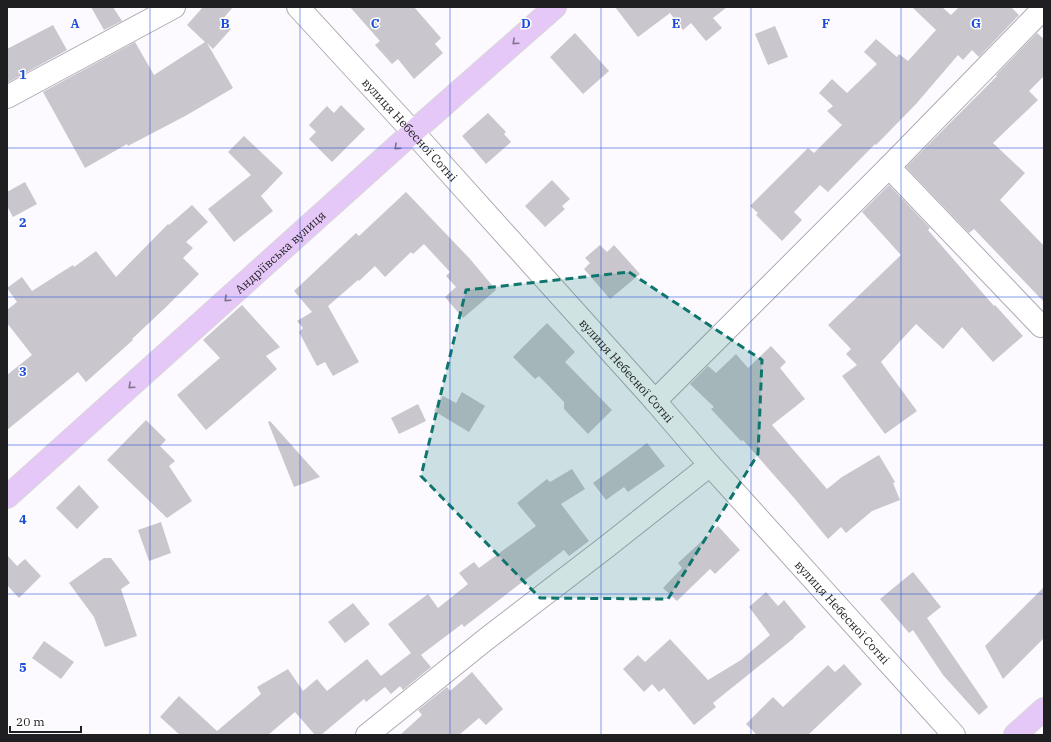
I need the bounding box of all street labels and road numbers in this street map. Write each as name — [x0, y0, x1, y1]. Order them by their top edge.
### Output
street label: вулиця Небесної Сотні — [359, 75, 461, 184]
street label: Андріївська вулиця — [231, 207, 328, 296]
street label: вулиця Небесної Сотні — [577, 315, 677, 425]
street label: вулиця Небесної Сотні — [792, 557, 893, 667]

